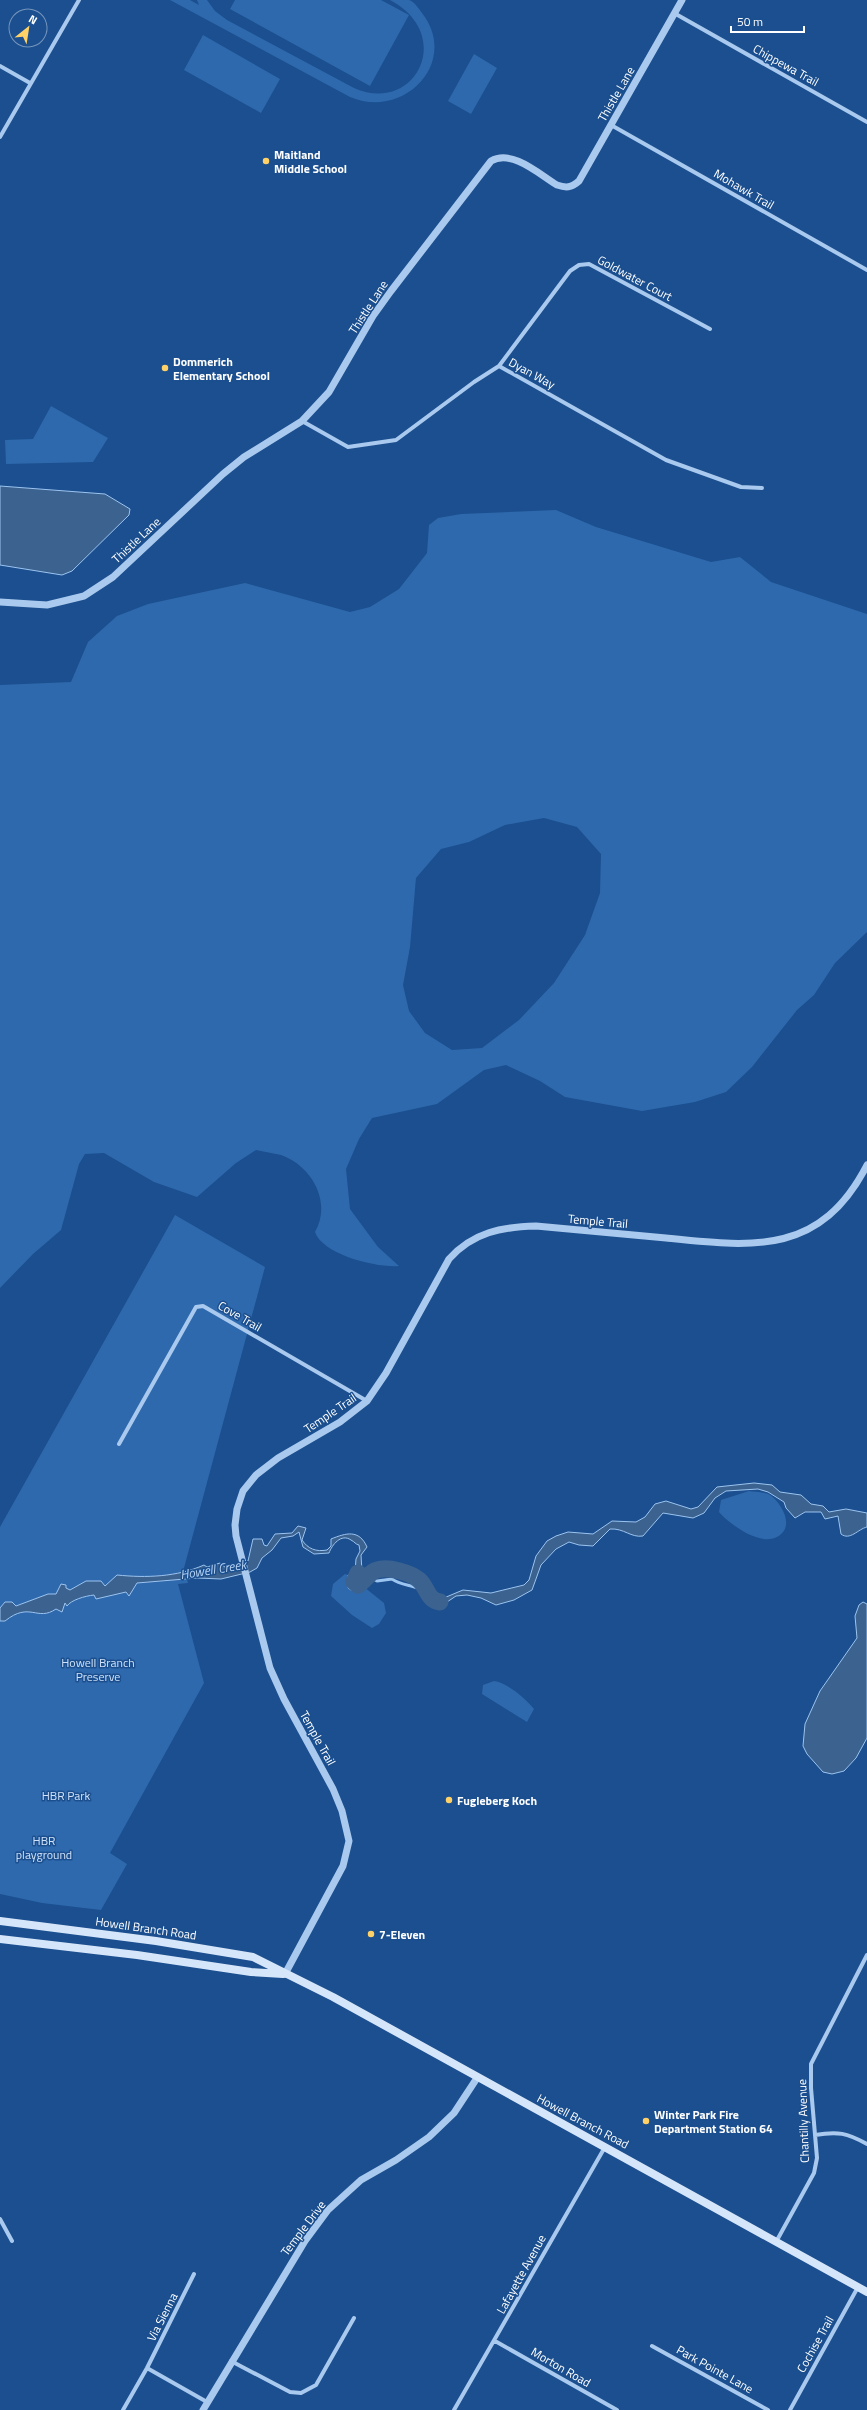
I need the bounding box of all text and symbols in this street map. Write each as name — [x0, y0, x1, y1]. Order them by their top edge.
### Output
north arrow — [8, 8, 48, 48]
scale bar — [731, 8, 804, 34]
text: N — [26, 11, 40, 28]
text: 50 m — [737, 12, 763, 31]
street label: Chippewa Trail — [750, 39, 822, 91]
street label: Thistle Lane — [593, 63, 639, 125]
place label: Maitland Middle School — [274, 145, 347, 178]
marker: Maitland Middle School — [261, 156, 271, 166]
street label: Mohawk Trail — [710, 164, 778, 214]
street label: Goldwater Court — [594, 250, 677, 306]
street label: Thistle Lane — [343, 276, 393, 338]
place label: Dommerich Elementary School — [173, 352, 270, 385]
street label: Dyan Way — [505, 352, 559, 394]
marker: Dommerich Elementary School — [160, 363, 170, 373]
street label: Thistle Lane — [107, 512, 165, 568]
street label: Temple Trail — [567, 1209, 629, 1233]
street label: Cove Trail — [215, 1296, 265, 1336]
street label: Temple Trail — [300, 1388, 360, 1438]
water label: Howell Creek — [179, 1554, 250, 1584]
park label: Howell Branch Preserve — [61, 1653, 135, 1686]
street label: Temple Trail — [295, 1707, 341, 1769]
park label: HBR Park — [42, 1786, 90, 1805]
place label: Fugleberg Koch — [457, 1791, 537, 1810]
marker: Fugleberg Koch — [444, 1795, 454, 1805]
park label: HBR playground — [16, 1831, 72, 1864]
street label: Howell Branch Road — [94, 1911, 198, 1945]
place label: 7-Eleven — [379, 1925, 425, 1944]
marker: 7-Eleven — [366, 1929, 376, 1939]
street label: Chantilly Avenue — [792, 2079, 814, 2163]
street label: Howell Branch Road — [534, 2089, 632, 2153]
place label: Winter Park Fire Department Station 64 — [654, 2105, 773, 2138]
marker: Winter Park Fire Department Station 64 — [641, 2116, 651, 2126]
street label: Temple Drive — [276, 2196, 330, 2260]
street label: Lafayette Avenue — [491, 2231, 551, 2317]
street label: Via Sienna — [142, 2289, 182, 2345]
street label: Cochise Trail — [792, 2312, 838, 2376]
street label: Park Pointe Lane — [673, 2340, 757, 2398]
street label: Morton Road — [528, 2342, 594, 2392]

